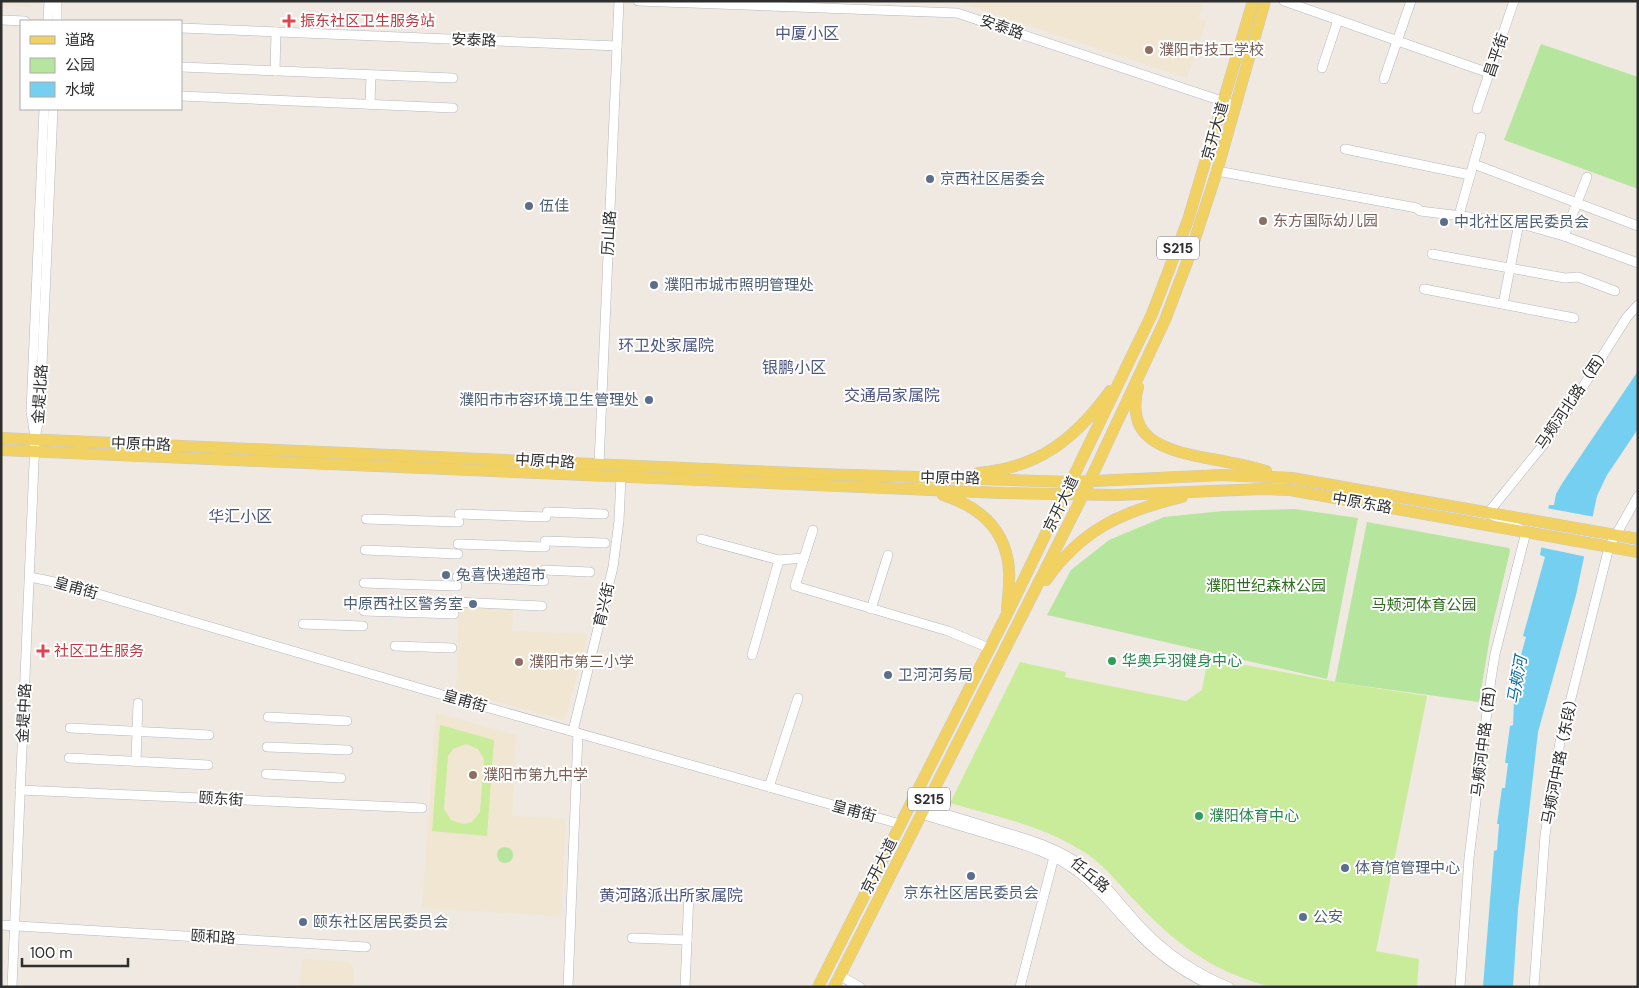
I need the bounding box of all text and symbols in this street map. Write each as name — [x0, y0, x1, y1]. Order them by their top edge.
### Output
street label: 安泰路 — [977, 10, 1027, 44]
place label: 振东社区卫生服务站 — [300, 11, 435, 31]
marker: 振东社区卫生服务站 — [282, 14, 296, 28]
legend — [20, 20, 182, 110]
district label: 中厦小区 — [775, 23, 839, 44]
street label: 安泰路 — [451, 29, 497, 51]
text: 道路 — [65, 30, 95, 50]
street label: 昌平街 — [1479, 30, 1513, 80]
place label: 濮阳市技工学校 — [1159, 40, 1264, 60]
marker: 濮阳市技工学校 — [1143, 44, 1155, 56]
text: 公园 — [65, 55, 95, 75]
text: 水域 — [65, 80, 95, 100]
street label: 京开大道 — [1197, 99, 1233, 163]
place label: 京西社区居委会 — [940, 169, 1045, 189]
marker: 京西社区居委会 — [924, 173, 936, 185]
place label: 伍佳 — [539, 196, 569, 216]
marker: 伍佳 — [523, 200, 535, 212]
street label: 历山路 — [598, 210, 620, 256]
place label: 东方国际幼儿园 — [1273, 211, 1378, 231]
place label: 中北社区居民委员会 — [1454, 212, 1589, 232]
marker: 东方国际幼儿园 — [1257, 215, 1269, 227]
marker: 中北社区居民委员会 — [1438, 216, 1450, 228]
road number: S215 — [1157, 237, 1199, 260]
place label: 濮阳市城市照明管理处 — [664, 275, 814, 295]
marker: 濮阳市城市照明管理处 — [648, 279, 660, 291]
district label: 环卫处家属院 — [618, 335, 714, 356]
street label: 马颊河北路（西） — [1531, 343, 1615, 453]
district label: 银鹏小区 — [762, 357, 826, 378]
street label: 金堤北路 — [28, 363, 52, 425]
district label: 交通局家属院 — [844, 385, 940, 406]
place label: 濮阳市市容环境卫生管理处 — [459, 390, 639, 410]
marker: 濮阳市市容环境卫生管理处 — [643, 394, 655, 406]
street label: 中原中路 — [111, 433, 171, 455]
street label: 中原中路 — [515, 449, 575, 473]
street label: 中原中路 — [920, 467, 980, 489]
street label: 京开大道 — [1039, 473, 1083, 535]
street label: 中原东路 — [1331, 488, 1393, 518]
district label: 华汇小区 — [208, 506, 272, 527]
place label: 兔喜快递超市 — [456, 565, 546, 585]
marker: 兔喜快递超市 — [440, 569, 452, 581]
street label: 皇甫街 — [52, 572, 100, 604]
park label: 濮阳世纪森林公园 — [1206, 576, 1326, 596]
street label: 育兴街 — [589, 581, 619, 629]
place label: 中原西社区警务室 — [343, 594, 463, 614]
park label: 马颊河体育公园 — [1371, 595, 1477, 615]
marker: 中原西社区警务室 — [467, 598, 479, 610]
place label: 社区卫生服务 — [54, 641, 144, 661]
marker: 社区卫生服务 — [36, 644, 50, 658]
place label: 华奥乒羽健身中心 — [1122, 651, 1242, 671]
place label: 濮阳市第三小学 — [529, 652, 634, 672]
water label: 马颊河 — [1502, 652, 1532, 705]
marker: 华奥乒羽健身中心 — [1106, 655, 1118, 667]
marker: 濮阳市第三小学 — [513, 656, 525, 668]
place label: 卫河河务局 — [898, 665, 973, 685]
marker: 卫河河务局 — [882, 669, 894, 681]
street label: 马颊河中路（西） — [1467, 676, 1501, 798]
street label: 金堤中路 — [12, 683, 36, 743]
street label: 皇甫街 — [441, 685, 489, 717]
street label: 马颊河中路（东段） — [1537, 690, 1583, 826]
place label: 濮阳市第九中学 — [483, 765, 588, 785]
marker: 濮阳市第九中学 — [467, 769, 479, 781]
street label: 颐东街 — [198, 788, 244, 810]
road number: S215 — [908, 788, 950, 811]
street label: 皇甫街 — [830, 796, 878, 826]
place label: 濮阳体育中心 — [1209, 806, 1299, 826]
marker: 濮阳体育中心 — [1193, 810, 1205, 822]
street label: 京开大道 — [856, 835, 902, 897]
street label: 任丘路 — [1066, 853, 1114, 897]
place label: 体育馆管理中心 — [1355, 858, 1460, 878]
marker: 体育馆管理中心 — [1339, 862, 1351, 874]
marker: 京东社区居民委员会 — [965, 870, 977, 882]
place label: 京东社区居民委员会 — [903, 883, 1039, 903]
district label: 黄河路派出所家属院 — [599, 885, 743, 906]
place label: 公安 — [1313, 907, 1343, 927]
marker: 公安 — [1297, 911, 1309, 923]
place label: 颐东社区居民委员会 — [313, 912, 448, 932]
marker: 颐东社区居民委员会 — [297, 916, 309, 928]
street label: 颐和路 — [190, 926, 236, 948]
scale bar — [22, 936, 129, 968]
text: 100 m — [30, 943, 73, 963]

